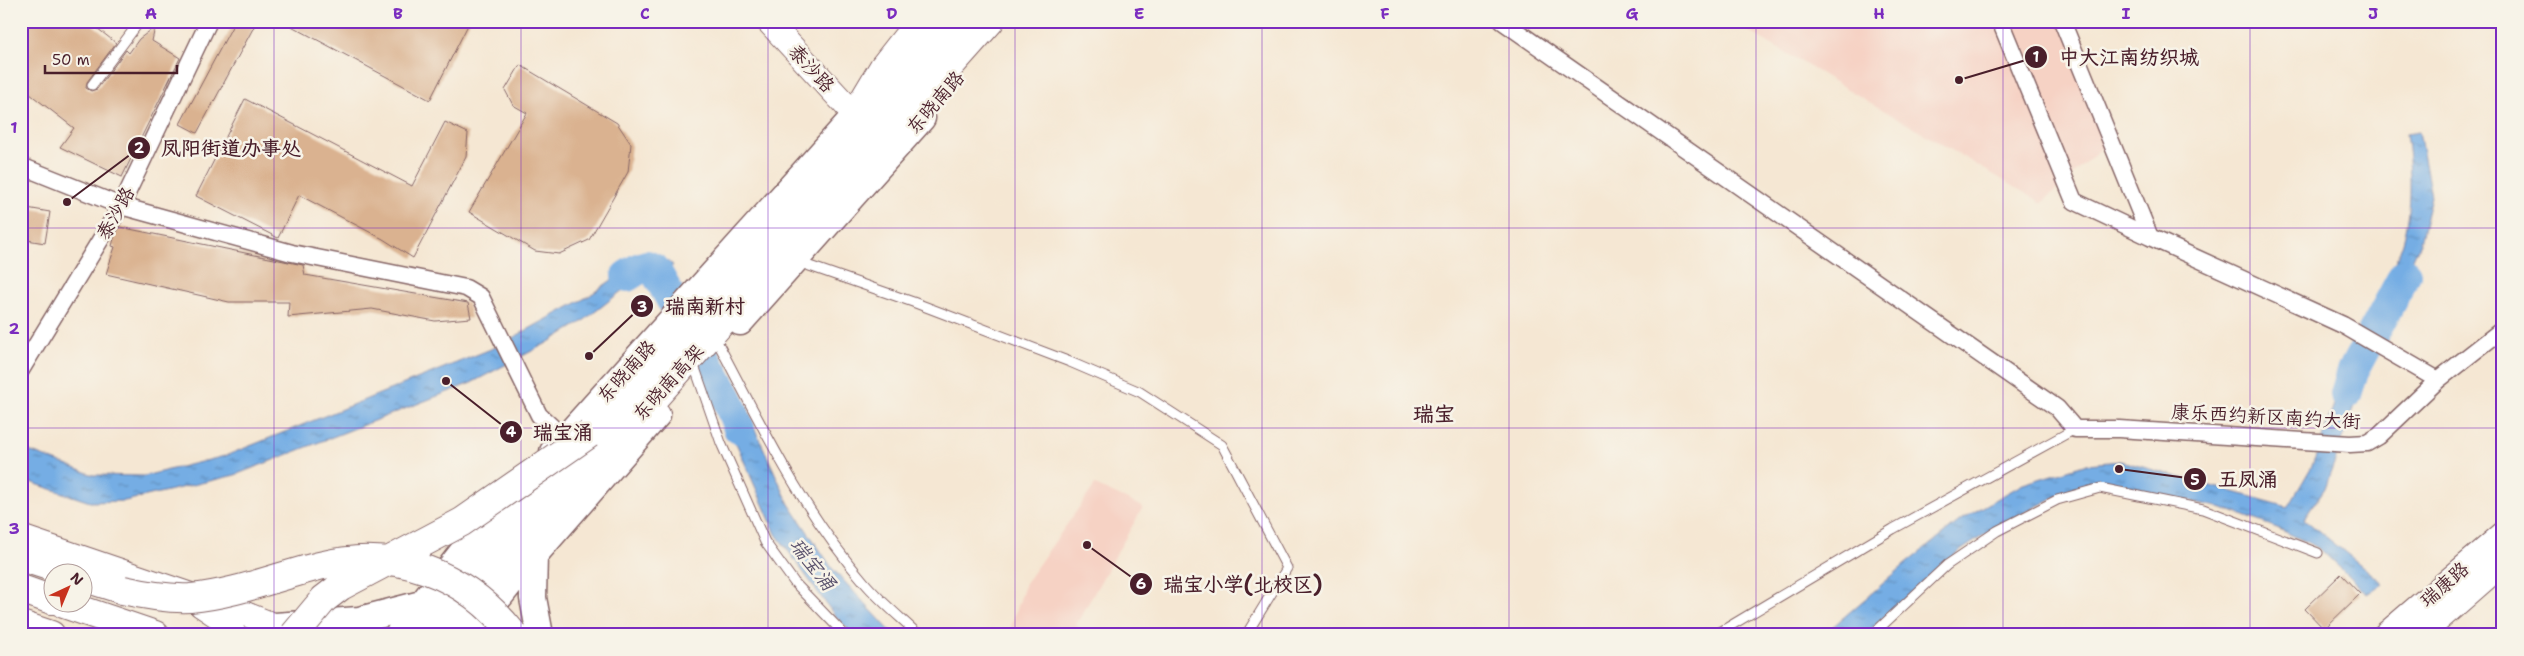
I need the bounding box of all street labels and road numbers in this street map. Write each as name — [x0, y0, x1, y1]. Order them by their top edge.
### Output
street label: 泰沙路 — [783, 39, 840, 98]
street label: 东晓南路 — [901, 65, 970, 139]
street label: 泰沙路 — [91, 182, 140, 244]
street label: 东晓南路 — [592, 335, 661, 408]
street label: 东晓南高架 — [627, 339, 709, 426]
street label: 康乐西约新区南约大街 — [2170, 399, 2362, 434]
street label: 瑞康路 — [2415, 556, 2474, 613]

